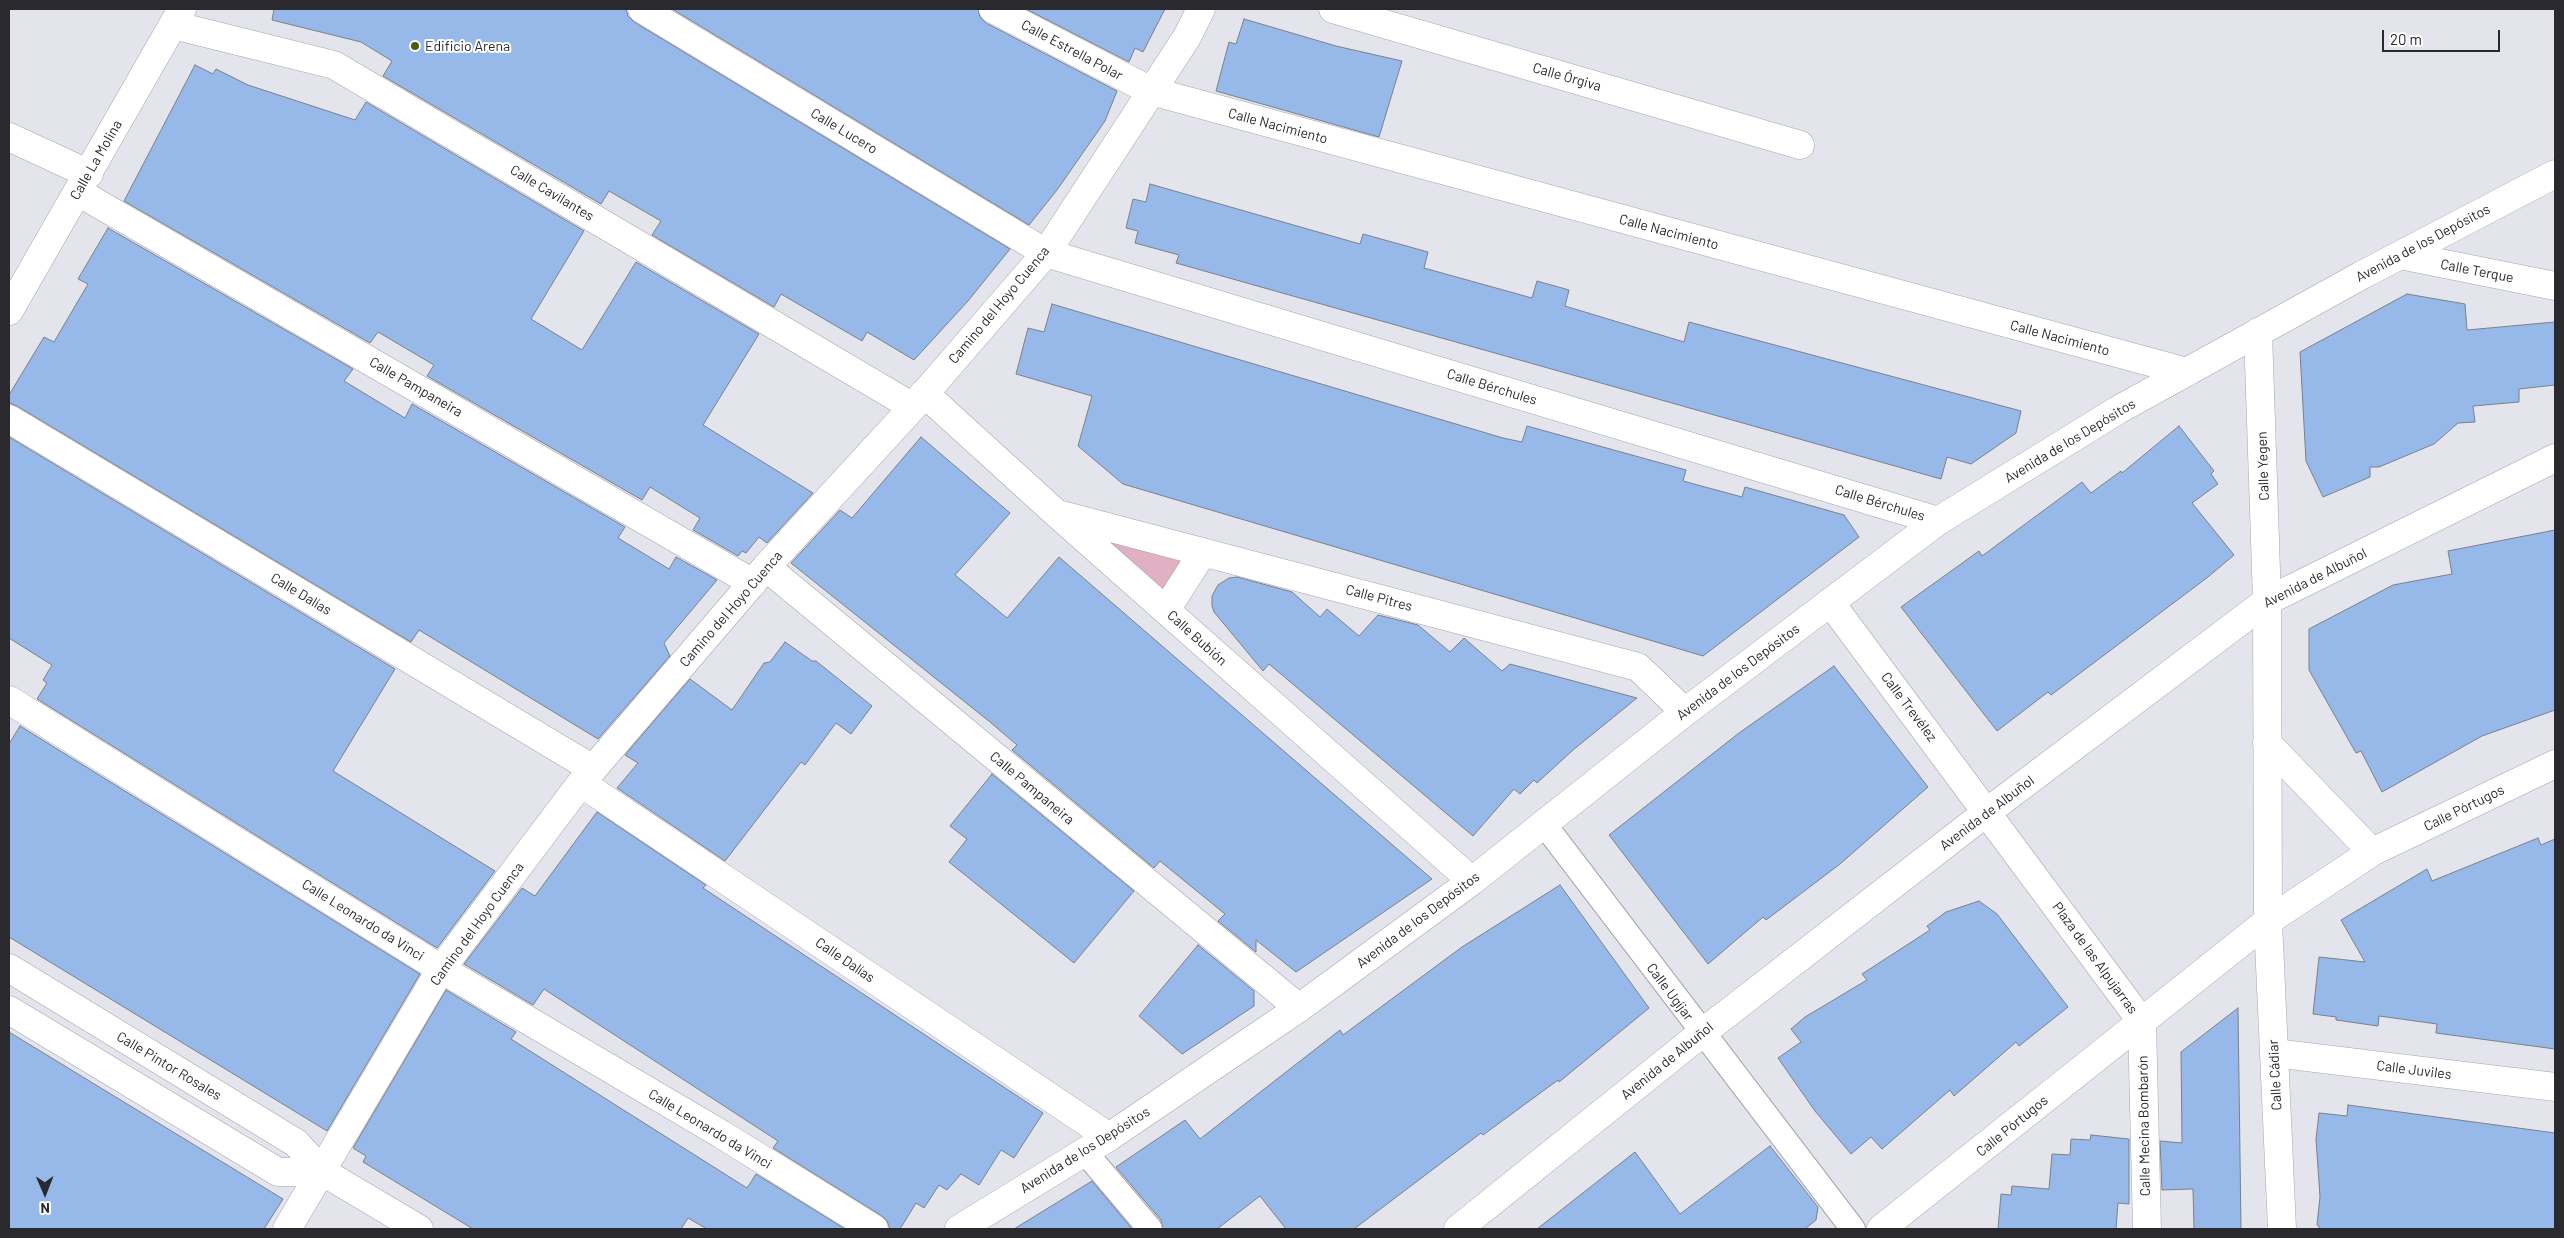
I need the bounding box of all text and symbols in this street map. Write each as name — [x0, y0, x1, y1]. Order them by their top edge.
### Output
street label: Calle Estrella Polar — [1018, 16, 1126, 84]
scale bar — [2384, 20, 2502, 52]
text: 20 m — [2390, 30, 2422, 48]
place label: Edificio Arena — [425, 38, 510, 54]
marker: Edificio Arena — [409, 40, 421, 52]
street label: Calle Órgiva — [1531, 59, 1603, 95]
street label: Calle Lucero — [808, 104, 880, 158]
street label: Calle Nacimiento — [1226, 105, 1330, 147]
street label: Calle La Molina — [66, 117, 126, 203]
street label: Calle Cavilantes — [507, 161, 597, 225]
street label: Avenida de los Depósitos — [2353, 200, 2493, 286]
street label: Calle Nacimiento — [1617, 211, 1721, 253]
street label: Camino del Hoyo Cuenca — [945, 243, 1053, 367]
street label: Calle Terque — [2439, 256, 2515, 286]
street label: Calle Nacimiento — [2008, 317, 2112, 359]
street label: Calle Pampaneira — [366, 354, 466, 420]
street label: Calle Bérchules — [1445, 365, 1539, 409]
street label: Avenida de los Depósitos — [2001, 395, 2139, 487]
street label: Calle Yegen — [2253, 431, 2273, 501]
street label: Calle Bérchules — [1833, 481, 1927, 525]
street label: Avenida de Albuñol — [2260, 545, 2370, 611]
street label: Camino del Hoyo Cuenca — [676, 548, 786, 670]
street label: Calle Dalías — [268, 569, 334, 619]
street label: Calle Pitres — [1344, 581, 1414, 615]
street label: Calle Bubión — [1164, 607, 1230, 669]
street label: Avenida de los Depósitos — [1673, 620, 1803, 724]
street label: Calle Trevélez — [1877, 669, 1941, 745]
street label: Calle Pampaneira — [986, 748, 1078, 828]
street label: Avenida de Albuñol — [1936, 772, 2038, 854]
street label: Calle Pórtugos — [2421, 781, 2507, 835]
street label: Camino del Hoyo Cuenca — [427, 859, 527, 989]
street label: Avenida de los Depósitos — [1353, 868, 1483, 972]
street label: Calle Leonardo da Vinci — [299, 876, 427, 964]
street label: Plaza de las Alpujarras — [2049, 899, 2141, 1017]
street label: Calle Dalías — [812, 934, 878, 986]
street label: Calle Ugíjar — [1643, 960, 1697, 1024]
street label: Avenida de Albuñol — [1617, 1019, 1717, 1103]
street label: Calle Pintor Rosales — [113, 1028, 225, 1104]
street label: Calle Cádiar — [2265, 1039, 2285, 1111]
street label: Calle Mecina Bombarón — [2134, 1055, 2154, 1197]
street label: Calle Juviles — [2376, 1057, 2452, 1083]
street label: Calle Leonardo da Vinci — [645, 1086, 775, 1172]
street label: Calle Pórtugos — [1973, 1092, 2051, 1160]
street label: Avenida de los Depósitos — [1017, 1103, 1153, 1197]
north arrow — [20, 1168, 70, 1218]
text: N — [40, 1200, 50, 1217]

